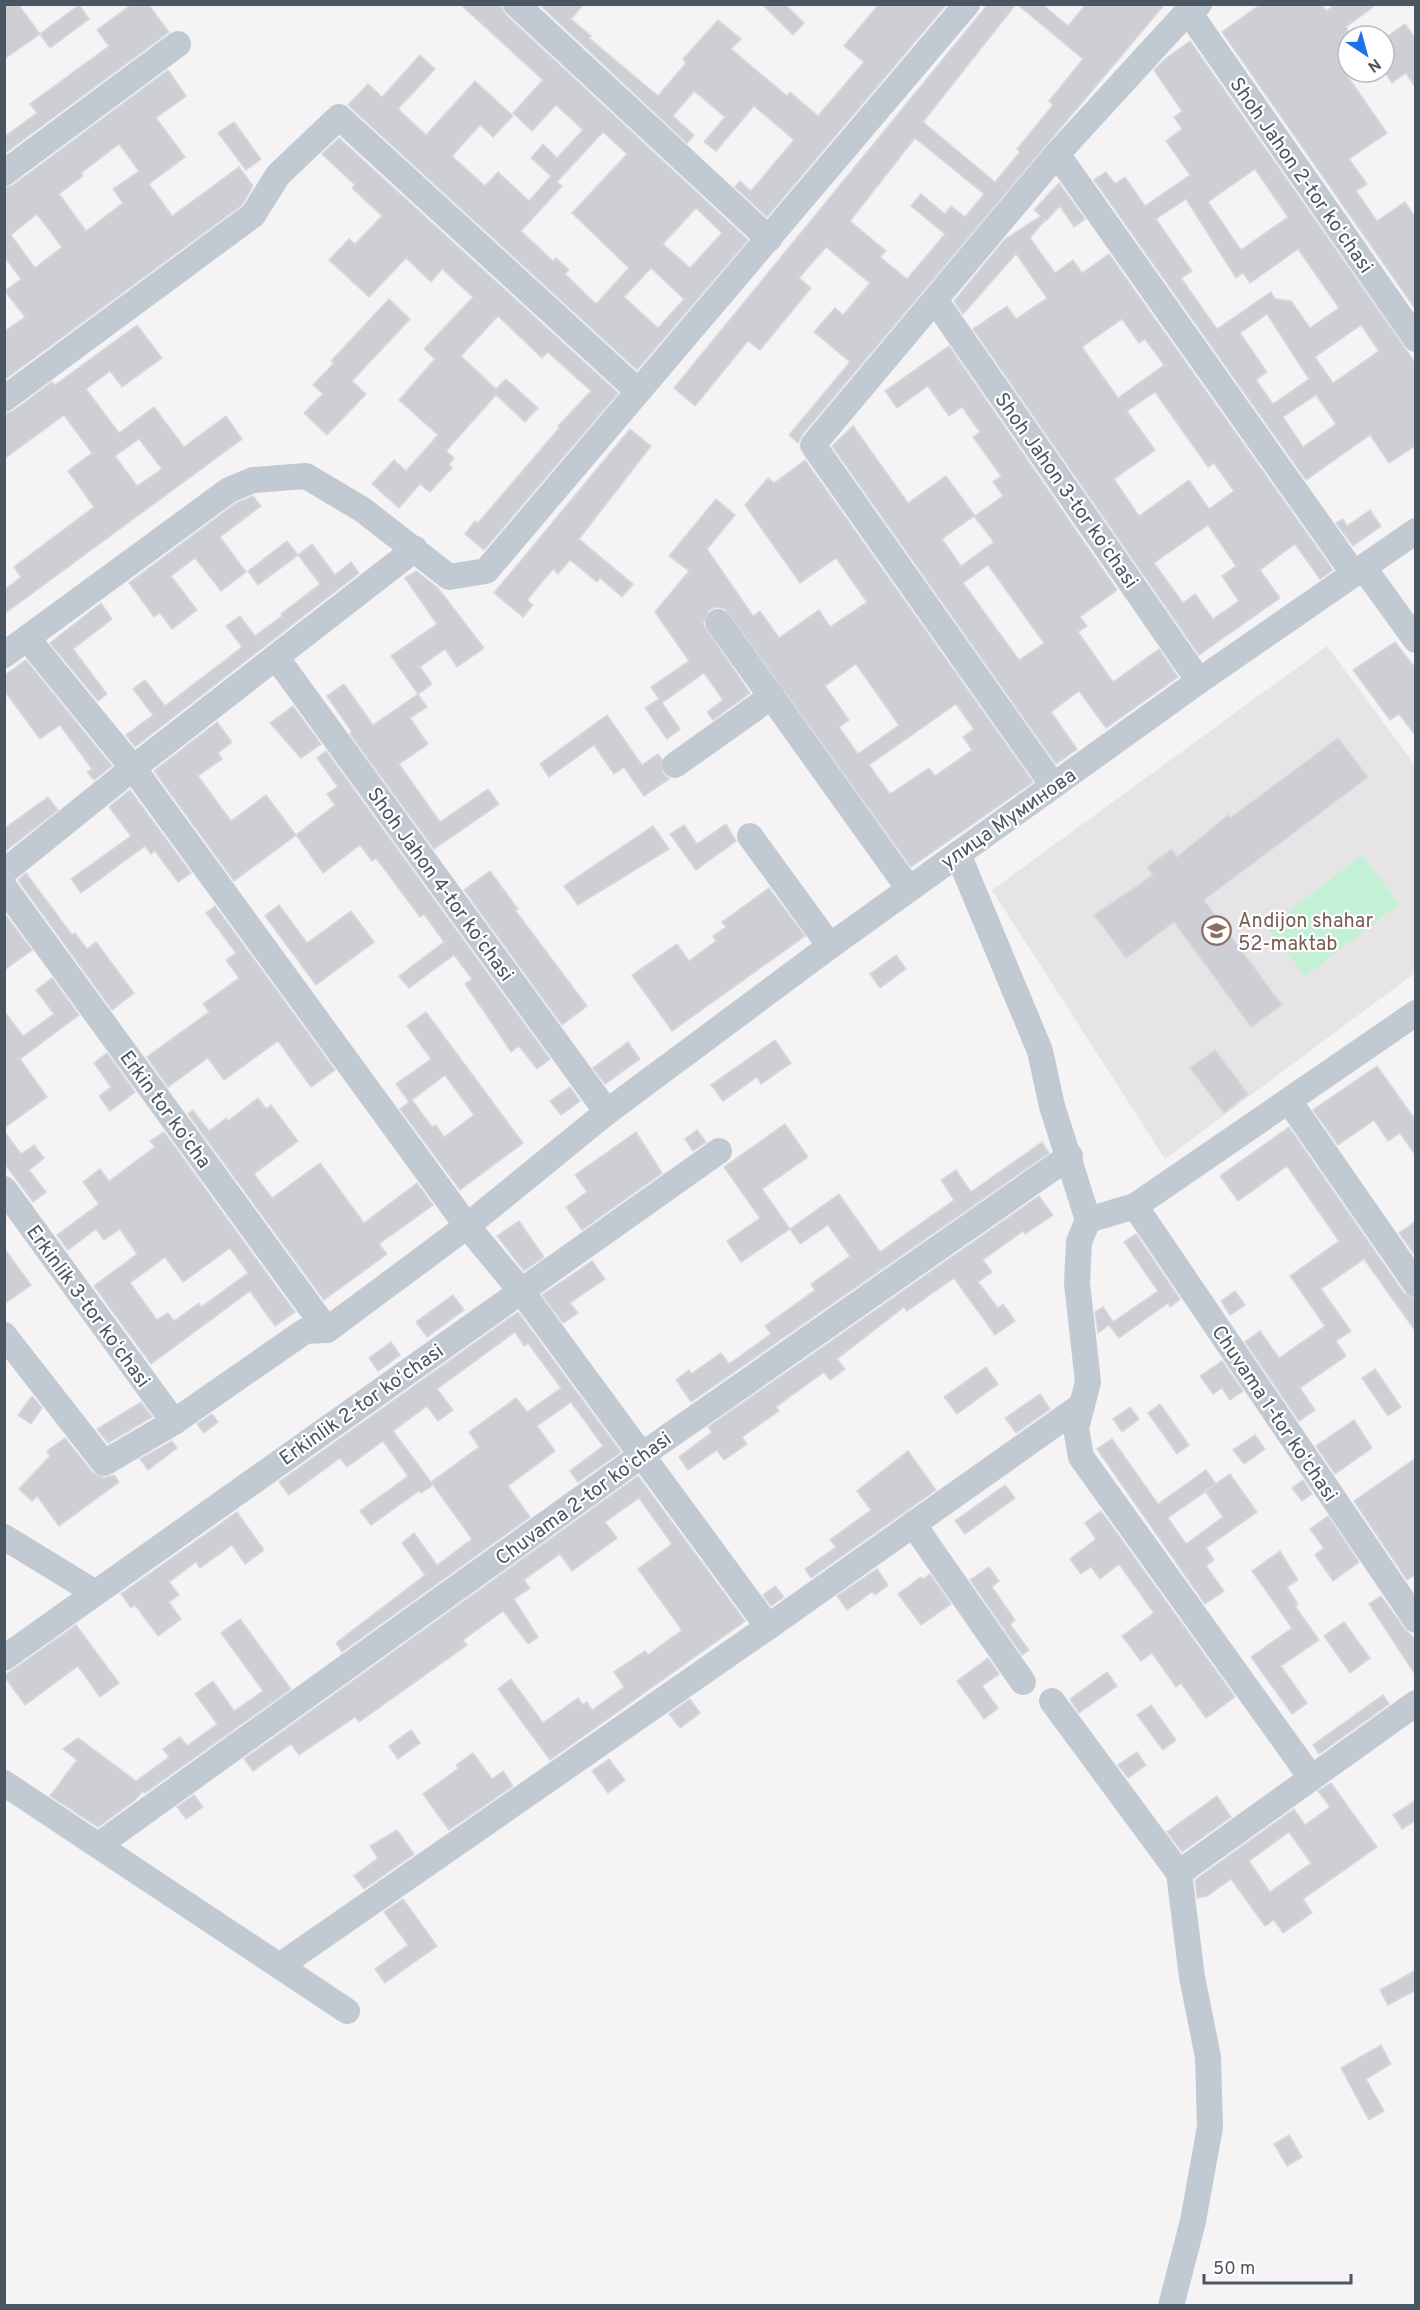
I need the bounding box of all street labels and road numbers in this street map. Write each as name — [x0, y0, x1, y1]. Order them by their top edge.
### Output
street label: Shoh Jahon 2-tor koʻchasi — [1223, 73, 1378, 279]
street label: Shoh Jahon 3-tor koʻchasi — [988, 388, 1143, 594]
street label: улица Муминова — [936, 763, 1082, 876]
street label: Shoh Jahon 4-tor koʻchasi — [360, 783, 519, 987]
street label: Erkin tor koʻcha — [113, 1046, 216, 1174]
street label: Erkinlik 3-tor koʻchasi — [20, 1221, 155, 1394]
street label: Chuvama 1-tor koʻchasi — [1205, 1321, 1342, 1507]
street label: Erkinlik 2-tor koʻchasi — [275, 1339, 449, 1472]
street label: Chuvama 2-tor koʻchasi — [491, 1427, 677, 1572]

